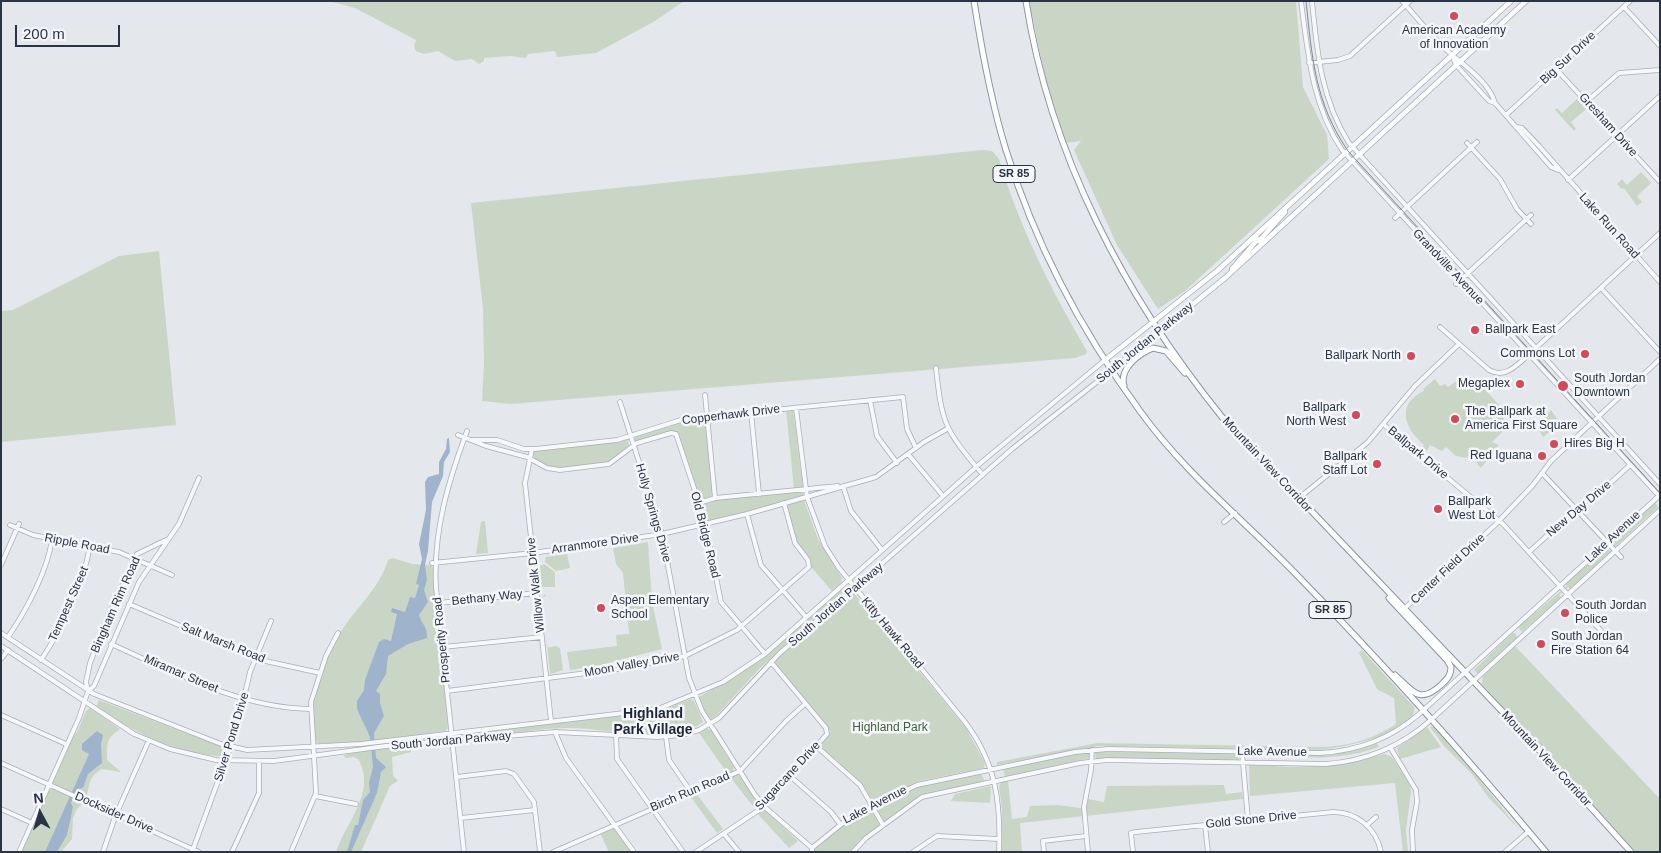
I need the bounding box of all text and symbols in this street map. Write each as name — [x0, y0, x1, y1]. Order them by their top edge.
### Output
marker: American Academy of Innovation — [1448, 10, 1460, 22]
scale bar — [18, 15, 122, 47]
place label: American Academy of Innovation — [1402, 24, 1506, 52]
text: 200 m — [23, 25, 65, 42]
street label: Big Sur Drive — [1537, 29, 1599, 87]
street label: Gresham Drive — [1576, 90, 1640, 160]
road number: SR 85 — [993, 165, 1035, 182]
street label: Lake Run Road — [1576, 190, 1642, 262]
street label: Grandville Avenue — [1409, 226, 1487, 308]
street label: South Jordan Parkway — [1094, 299, 1196, 387]
place label: Ballpark East — [1485, 323, 1556, 337]
marker: Ballpark East — [1469, 324, 1481, 336]
place label: Commons Lot — [1500, 347, 1575, 361]
marker: Commons Lot — [1579, 348, 1591, 360]
place label: Ballpark North — [1325, 349, 1401, 363]
marker: Ballpark North — [1405, 350, 1417, 362]
place label: South Jordan Downtown — [1574, 372, 1645, 400]
place label: Megaplex — [1458, 377, 1510, 391]
marker: Megaplex — [1514, 378, 1526, 390]
marker: South Jordan Downtown — [1556, 379, 1570, 393]
place label: Ballpark North West — [1286, 401, 1346, 429]
street label: Copperhawk Drive — [681, 402, 781, 428]
place label: The Ballpark at America First Square — [1465, 405, 1578, 433]
marker: Ballpark North West — [1350, 409, 1362, 421]
marker: The Ballpark at America First Square — [1449, 413, 1461, 425]
street label: Mountain View Corridor — [1219, 414, 1315, 516]
street label: Ballpark Drive — [1385, 423, 1451, 483]
place label: Hires Big H — [1564, 437, 1625, 451]
marker: Hires Big H — [1548, 438, 1560, 450]
place label: Red Iguana — [1470, 449, 1532, 463]
place label: Ballpark Staff Lot — [1323, 450, 1367, 478]
marker: Red Iguana — [1536, 450, 1548, 462]
marker: Ballpark Staff Lot — [1371, 458, 1383, 470]
street label: Holly Springs Drive — [632, 462, 674, 564]
street label: New Day Drive — [1544, 478, 1614, 540]
street label: Old Bridge Road — [687, 490, 723, 580]
place label: Ballpark West Lot — [1448, 495, 1495, 523]
marker: Ballpark West Lot — [1432, 503, 1444, 515]
street label: Lake Avenue — [1583, 508, 1643, 566]
street label: Ripple Road — [43, 531, 111, 557]
street label: Arranmore Drive — [550, 531, 640, 557]
street label: Center Field Drive — [1408, 531, 1488, 607]
street label: Willow Walk Drive — [524, 537, 548, 633]
street label: Bingham Rim Road — [88, 555, 144, 655]
street label: South Jordan Parkway — [786, 560, 886, 650]
street label: Tempest Street — [46, 564, 92, 644]
street label: Bethany Way — [451, 587, 523, 609]
place label: Aspen Elementary School — [611, 594, 709, 622]
street label: Kitty Hawk Road — [858, 594, 926, 672]
street label: Prosperity Road — [430, 596, 454, 684]
place label: South Jordan Police — [1575, 599, 1646, 627]
marker: Aspen Elementary School — [595, 602, 607, 614]
road number: SR 85 — [1309, 602, 1351, 618]
marker: South Jordan Police — [1559, 607, 1571, 619]
street label: Salt Marsh Road — [179, 620, 267, 666]
place label: South Jordan Fire Station 64 — [1551, 630, 1629, 658]
marker: South Jordan Fire Station 64 — [1535, 638, 1547, 650]
street label: Moon Valley Drive — [583, 650, 681, 680]
street label: Miramar Street — [142, 652, 220, 696]
street label: Silver Pond Drive — [212, 691, 252, 783]
district label: Highland Park Village — [613, 706, 693, 739]
street label: Mountain View Corridor — [1498, 708, 1594, 810]
park label: Highland Park — [852, 721, 928, 735]
street label: South Jordan Parkway — [390, 729, 512, 753]
street label: Sugarcane Drive — [752, 738, 824, 814]
street label: Lake Avenue — [1237, 744, 1307, 760]
street label: Birch Run Road — [648, 769, 732, 815]
street label: Lake Avenue — [841, 783, 909, 827]
north arrow — [15, 788, 65, 838]
street label: Docksider Drive — [72, 789, 156, 837]
text: N — [33, 790, 44, 807]
street label: Gold Stone Drive — [1205, 808, 1297, 832]

